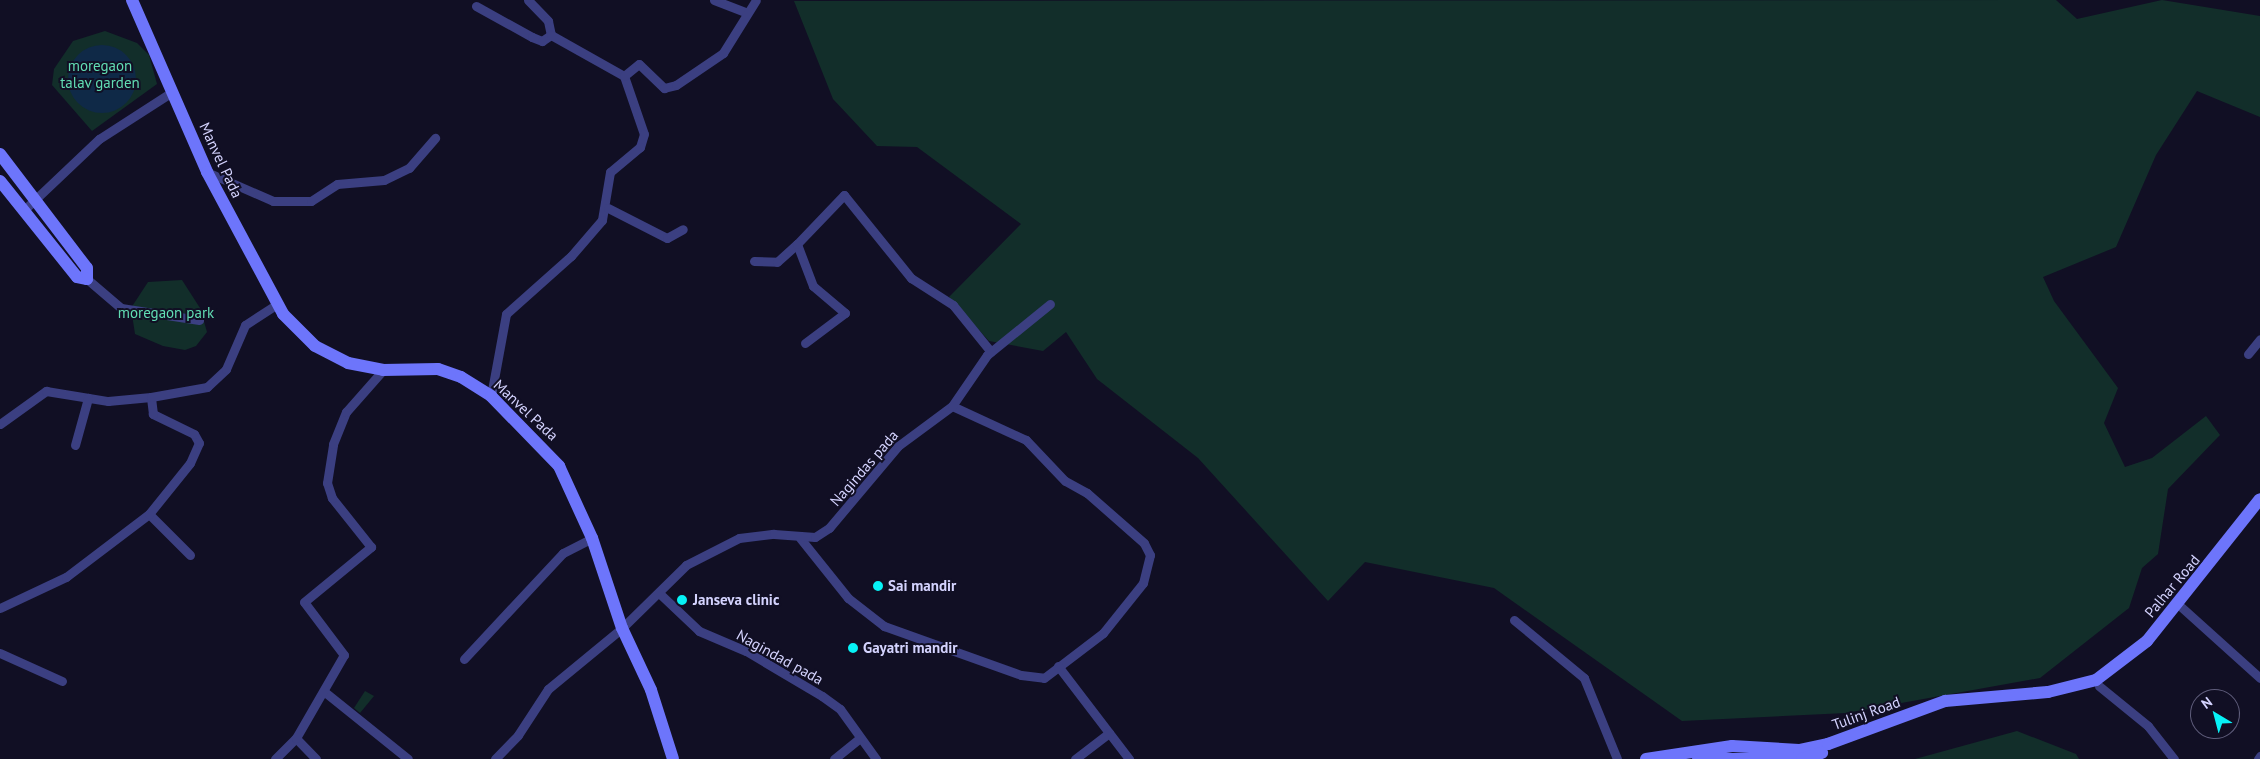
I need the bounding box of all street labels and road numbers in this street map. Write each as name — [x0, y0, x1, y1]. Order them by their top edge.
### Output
street label: Manvel Pada — [196, 119, 246, 201]
street label: Manvel Pada — [490, 376, 562, 444]
street label: Nagindas pada — [826, 426, 902, 510]
street label: Palhar Road — [2141, 551, 2203, 621]
street label: Nagindad pada — [733, 626, 827, 688]
street label: Tulinj Road — [1829, 692, 1903, 734]

